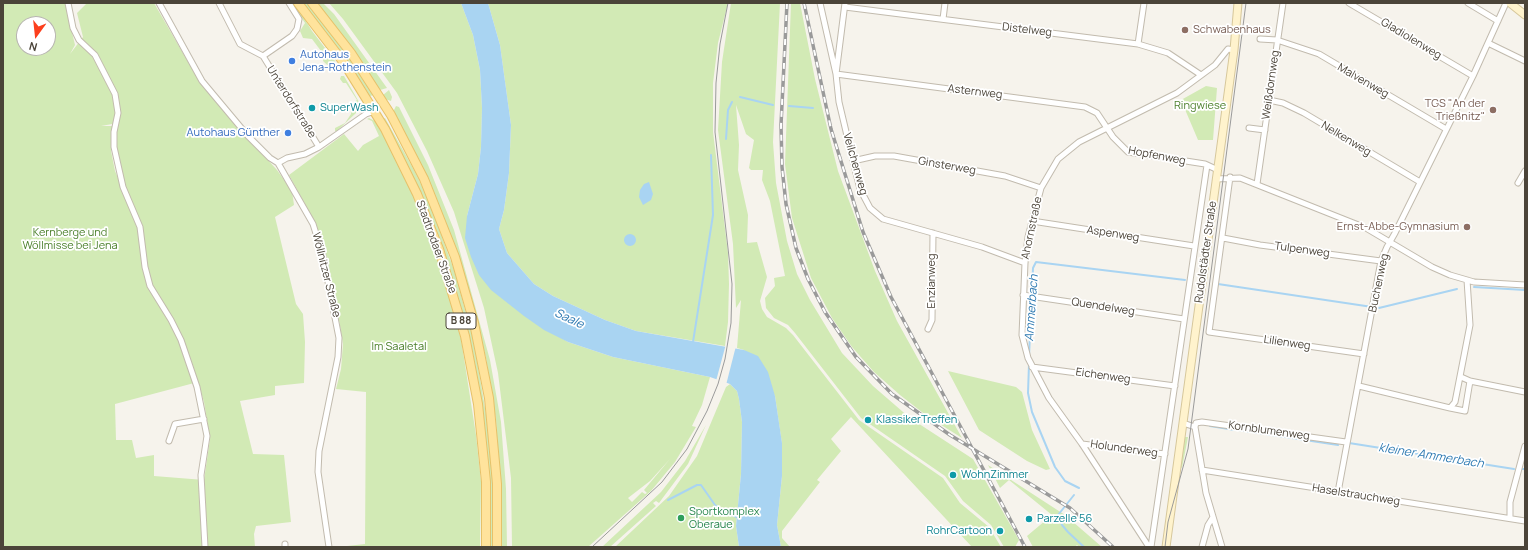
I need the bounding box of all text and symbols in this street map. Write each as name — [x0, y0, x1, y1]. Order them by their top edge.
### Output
north arrow — [16, 16, 56, 56]
street label: Gladiolenweg — [1378, 16, 1444, 62]
street label: Distelweg — [1001, 20, 1053, 40]
place label: Schwabenhaus — [1193, 23, 1271, 37]
marker: Schwabenhaus — [1180, 25, 1190, 35]
text: N — [27, 39, 39, 55]
place label: Autohaus Jena-Rothenstein — [300, 48, 391, 74]
street label: Weißdornweg — [1260, 49, 1282, 121]
marker: Autohaus Jena-Rothenstein — [287, 56, 297, 66]
street label: Malvenweg — [1335, 61, 1391, 101]
street label: Unterdorfstraße — [264, 63, 318, 141]
street label: Asternweg — [947, 82, 1003, 102]
place label: TGS "An der Trießnitz" — [1425, 97, 1485, 123]
park label: Ringwiese — [1174, 99, 1226, 113]
place label: SuperWash — [320, 101, 378, 115]
marker: SuperWash — [307, 103, 317, 113]
marker: TGS "An der Trießnitz" — [1488, 105, 1498, 115]
street label: Nelkenweg — [1319, 119, 1373, 159]
place label: Autohaus Günther — [186, 126, 280, 140]
marker: Autohaus Günther — [283, 128, 293, 138]
street label: Veilchenweg — [840, 131, 870, 197]
street label: Hopfenweg — [1127, 144, 1187, 168]
street label: Ginsterweg — [917, 154, 977, 178]
street label: Ahornstraße — [1019, 196, 1045, 260]
street label: Stadtrodaer Straße — [413, 199, 459, 295]
street label: Rudolstädter Straße — [1192, 200, 1220, 304]
place label: Ernst-Abbe-Gymnasium — [1337, 220, 1459, 234]
marker: Ernst-Abbe-Gymnasium — [1462, 222, 1472, 232]
street label: Aspenweg — [1086, 223, 1140, 245]
park label: Kernberge und Wöllmisse bei Jena — [22, 226, 118, 252]
street label: Wöllnitzer Straße — [309, 231, 343, 319]
street label: Tulpenweg — [1274, 240, 1330, 260]
street label: Buchenweg — [1366, 252, 1392, 314]
street label: Enzianweg — [925, 253, 939, 309]
water label: Ammerbach — [1022, 274, 1042, 342]
street label: Quendelweg — [1070, 295, 1136, 319]
water label: Saale — [552, 306, 586, 332]
road number: B 88 — [446, 313, 476, 329]
street label: Lilienweg — [1263, 333, 1311, 353]
park label: Im Saaletal — [371, 340, 427, 354]
street label: Eichenweg — [1075, 366, 1131, 386]
place label: KlassikerTreffen — [876, 413, 957, 427]
marker: KlassikerTreffen — [863, 415, 873, 425]
street label: Kornblumenweg — [1227, 419, 1311, 443]
street label: Holunderweg — [1090, 438, 1158, 460]
water label: kleiner Ammerbach — [1377, 441, 1485, 471]
place label: WohnZimmer — [961, 468, 1029, 482]
marker: WohnZimmer — [948, 470, 958, 480]
street label: Haselstrauchweg — [1311, 482, 1401, 508]
place label: Sportkomplex Oberaue — [689, 505, 759, 531]
place label: Parzelle 56 — [1037, 512, 1092, 526]
marker: Sportkomplex Oberaue — [676, 513, 686, 523]
marker: Parzelle 56 — [1024, 514, 1034, 524]
place label: RohrCartoon — [926, 524, 992, 538]
marker: RohrCartoon — [995, 526, 1005, 536]

